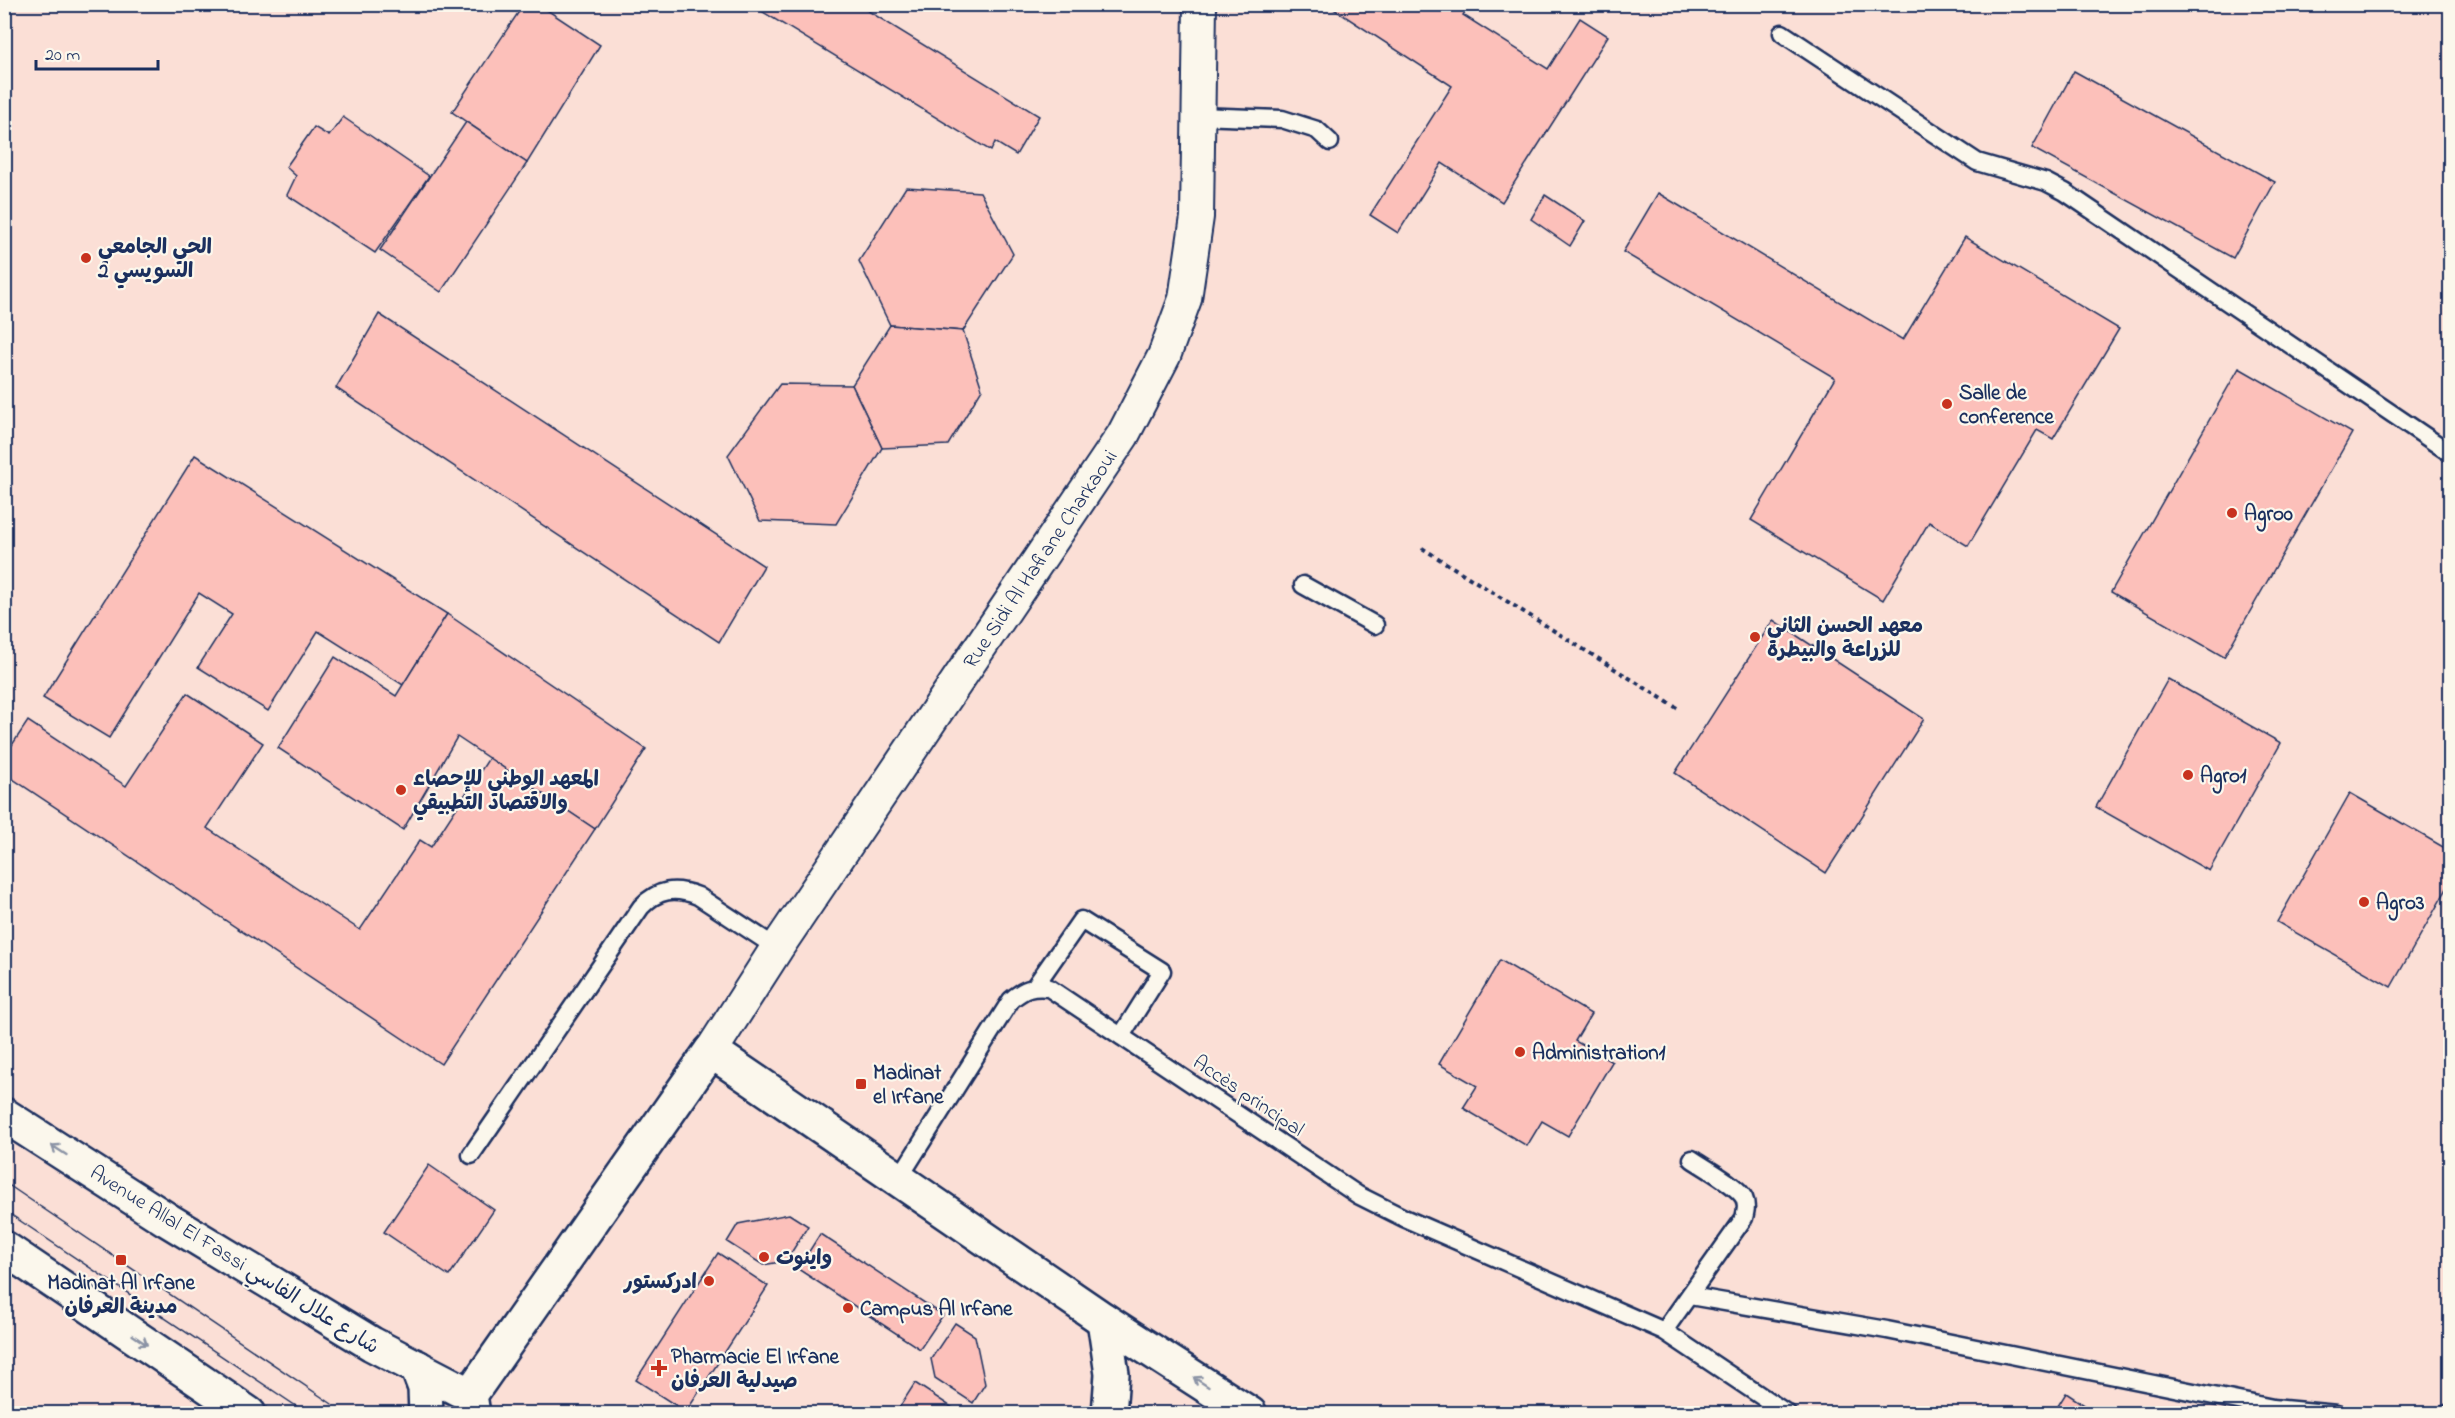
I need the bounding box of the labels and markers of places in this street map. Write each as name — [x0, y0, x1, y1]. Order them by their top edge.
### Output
place label: الحي الجامعي السويسي 2 — [97, 233, 212, 289]
marker: الحي الجامعي السويسي 2 — [79, 251, 93, 265]
place label: Salle de conference — [1959, 379, 2054, 433]
marker: Salle de conference — [1940, 397, 1954, 411]
place label: Agro0 — [2244, 500, 2293, 532]
marker: Agro0 — [2225, 506, 2239, 520]
place label: معهد الحسن الثاني للزراعة والبيطرة — [1767, 612, 1923, 666]
marker: معهد الحسن الثاني للزراعة والبيطرة — [1748, 630, 1762, 644]
place label: Agro1 — [2200, 762, 2247, 794]
place label: المعهد الوطني للإحصاء والاقتصاد التطبيقي — [413, 765, 599, 821]
marker: Agro1 — [2181, 768, 2195, 782]
marker: المعهد الوطني للإحصاء والاقتصاد التطبيقي — [394, 783, 408, 797]
place label: Agro3 — [2376, 889, 2425, 921]
marker: Agro3 — [2357, 895, 2371, 909]
place label: Administration1 — [1532, 1039, 1666, 1069]
marker: Administration1 — [1513, 1045, 1527, 1059]
place label: Madinat el Irfane — [873, 1059, 944, 1113]
marker: Madinat el Irfane — [854, 1077, 868, 1091]
place label: واينوت — [776, 1244, 832, 1274]
marker: واينوت — [757, 1250, 771, 1264]
marker: Madinat Al Irfane مدينة العرفان — [114, 1253, 128, 1267]
place label: ادركستور — [622, 1268, 697, 1298]
place label: Madinat Al Irfane مدينة العرفان — [47, 1269, 195, 1323]
marker: ادركستور — [702, 1274, 716, 1288]
place label: Campus Al Irfane — [860, 1295, 1013, 1325]
marker: Campus Al Irfane — [841, 1301, 855, 1315]
place label: Pharmacie El Irfane صيدلية العرفان — [671, 1343, 840, 1397]
marker: Pharmacie El Irfane صيدلية العرفان — [652, 1361, 666, 1375]

